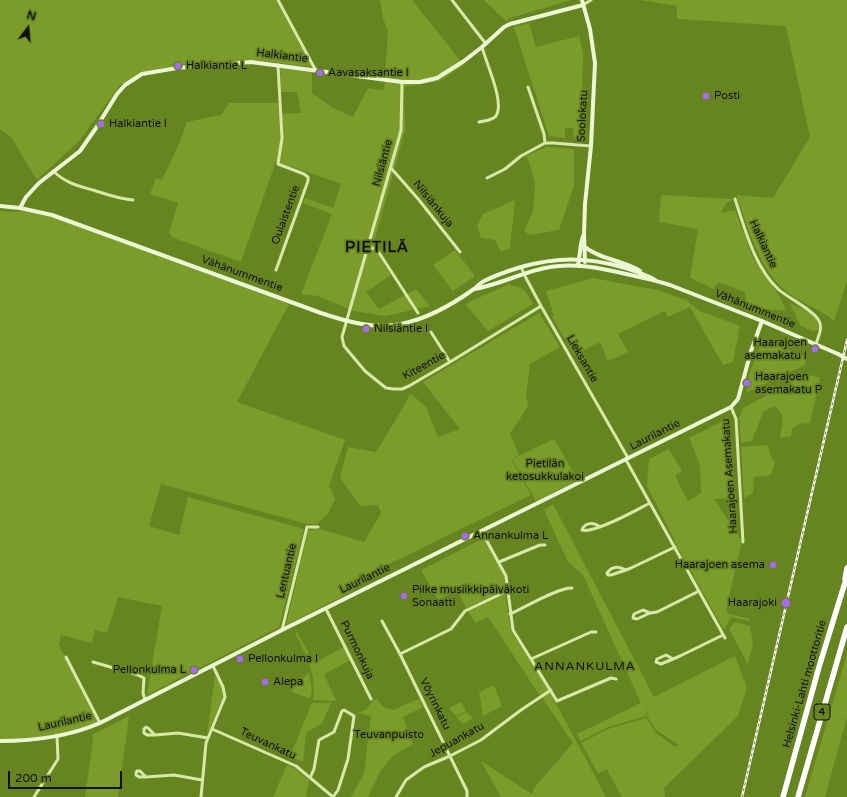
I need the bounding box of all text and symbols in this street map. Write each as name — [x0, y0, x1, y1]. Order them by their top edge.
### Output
north arrow — [8, 8, 48, 48]
text: N — [25, 9, 37, 23]
street label: Halkiantie — [255, 46, 309, 66]
place label: Halkiantie L — [186, 59, 247, 73]
marker: Halkiantie L — [173, 61, 183, 71]
place label: Aavasaksantie I — [328, 66, 409, 80]
marker: Aavasaksantie I — [315, 68, 325, 78]
street label: Soolokatu — [575, 89, 591, 143]
place label: Posti — [714, 89, 740, 103]
marker: Posti — [701, 91, 711, 101]
place label: Halkiantie I — [109, 117, 167, 131]
marker: Halkiantie I — [96, 119, 106, 129]
street label: Nilsiäntie — [370, 138, 396, 188]
street label: Nilsiänkuja — [410, 178, 456, 230]
street label: Oulaistentie — [269, 183, 303, 247]
street label: Halkiantie — [746, 218, 780, 270]
district label: PIETILÄ — [345, 239, 409, 257]
street label: Vähänummentie — [200, 253, 284, 295]
street label: Vähänummentie — [713, 287, 797, 331]
place label: Nilsiäntie I — [374, 322, 428, 336]
marker: Nilsiäntie I — [361, 324, 371, 334]
street label: Lieksantie — [563, 333, 601, 385]
place label: Haarajoen asemakatu I — [744, 336, 807, 362]
marker: Haarajoen asemakatu I — [810, 344, 820, 354]
street label: Kiteentie — [401, 349, 447, 383]
place label: Haarajoen asemakatu P — [755, 370, 822, 396]
marker: Haarajoen asemakatu P — [742, 378, 752, 388]
street label: Laurilantie — [628, 417, 682, 453]
street label: Haarajoen Asemakatu — [719, 418, 741, 534]
park label: Pietilän ketosukkulakoi — [506, 457, 584, 483]
place label: Annankulma L — [473, 529, 548, 543]
marker: Annankulma L — [460, 531, 470, 541]
street label: Lentuantie — [274, 542, 300, 600]
place label: Haarajoen asema — [675, 558, 765, 572]
marker: Haarajoen asema — [768, 560, 778, 570]
street label: Laurilantie — [337, 561, 393, 597]
place label: Pilke musiikkipäiväkoti Sonaatti — [412, 583, 529, 609]
marker: Pilke musiikkipäiväkoti Sonaatti — [399, 591, 409, 601]
place label: Haarajoki — [728, 596, 777, 610]
marker: Haarajoki — [780, 597, 792, 609]
street label: Helsinki-Lahti moottoritie — [780, 618, 830, 750]
street label: Purmonkuja — [337, 619, 377, 681]
place label: Pellonkulma I — [248, 652, 318, 666]
marker: Pellonkulma I — [235, 654, 245, 664]
district label: ANNANKULMA — [534, 660, 636, 674]
place label: Pellonkulma L — [113, 663, 186, 677]
marker: Pellonkulma L — [189, 665, 199, 675]
place label: Alepa — [273, 675, 303, 689]
street label: Vöyrinkatu — [417, 676, 453, 732]
marker: Alepa — [260, 677, 270, 687]
road number: 4 — [814, 704, 830, 720]
street label: Laurilantie — [37, 709, 93, 735]
street label: Jepuankatu — [427, 720, 487, 760]
street label: Teuvankatu — [238, 725, 298, 763]
park label: Teuvanpuisto — [354, 728, 424, 742]
scale bar — [10, 763, 124, 789]
text: 200 m — [15, 771, 52, 785]

